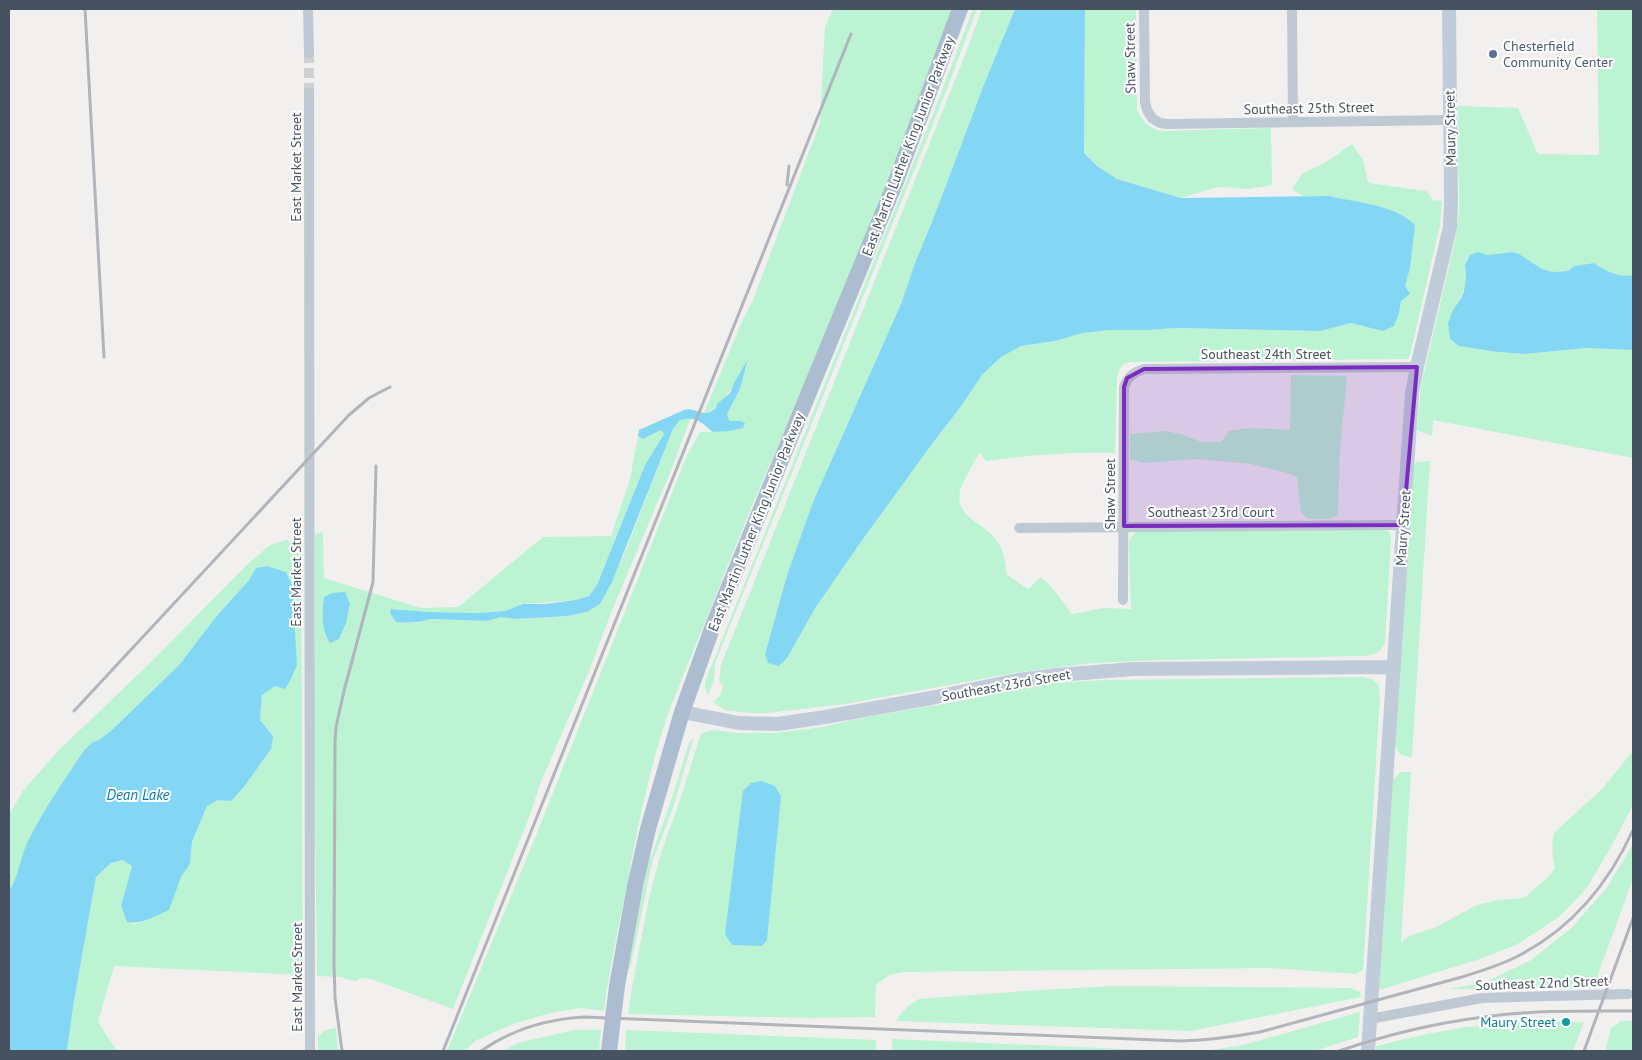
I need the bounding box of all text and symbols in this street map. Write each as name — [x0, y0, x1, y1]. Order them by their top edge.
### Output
street label: Shaw Street — [1120, 22, 1140, 94]
street label: East Martin Luther King Junior Parkway — [858, 33, 959, 259]
place label: Chesterfield Community Center — [1503, 37, 1613, 71]
marker: Chesterfield Community Center — [1487, 48, 1499, 60]
street label: Maury Street — [1440, 90, 1460, 166]
street label: Southeast 25th Street — [1244, 98, 1375, 118]
street label: East Market Street — [287, 112, 305, 222]
street label: Southeast 24th Street — [1201, 345, 1331, 363]
street label: East Martin Luther King Junior Parkway — [704, 410, 808, 634]
street label: Shaw Street — [1101, 458, 1119, 530]
street label: Maury Street — [1391, 489, 1415, 566]
street label: Southeast 23rd Court — [1147, 503, 1275, 521]
street label: East Market Street — [287, 517, 305, 627]
street label: Southeast 23rd Street — [940, 665, 1072, 705]
water label: Dean Lake — [107, 785, 169, 804]
street label: East Market Street — [288, 922, 306, 1032]
street label: Southeast 22nd Street — [1475, 972, 1609, 994]
place label: Maury Street — [1480, 1013, 1556, 1031]
marker: Maury Street — [1560, 1016, 1572, 1028]

